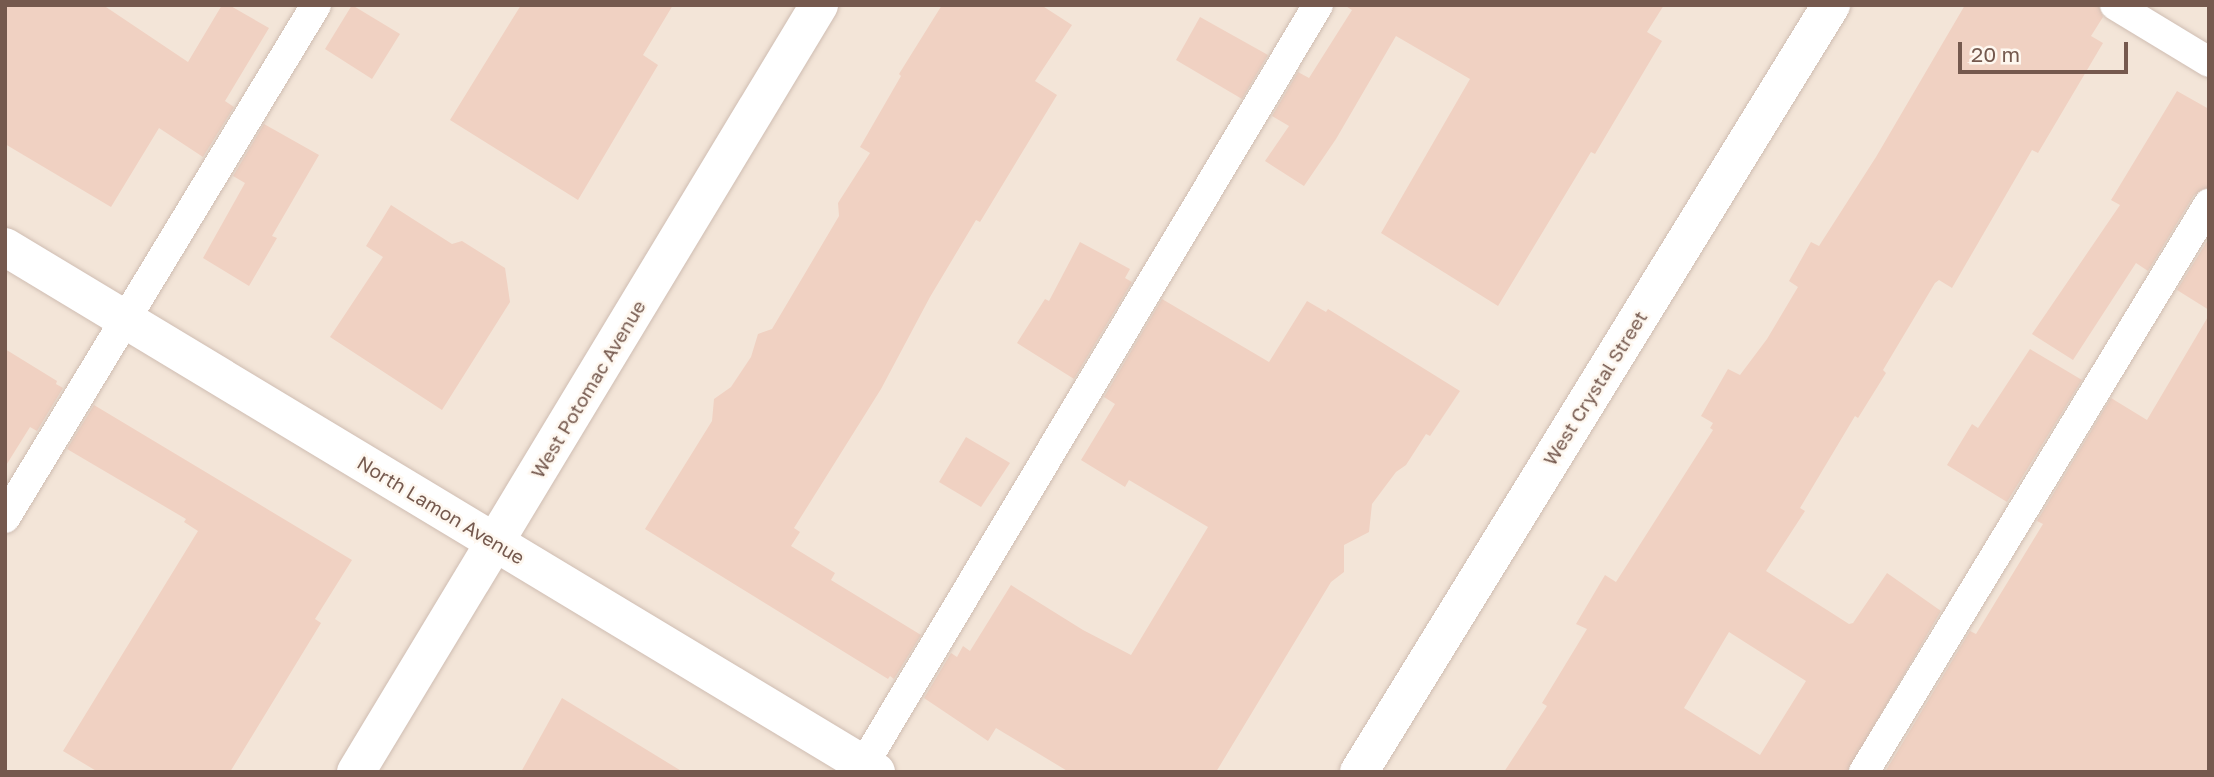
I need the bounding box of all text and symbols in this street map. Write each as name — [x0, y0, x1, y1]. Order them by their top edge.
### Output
scale bar — [1962, 28, 2132, 72]
text: 20 m — [1971, 41, 2020, 67]
street label: West Potomac Avenue — [526, 296, 650, 482]
street label: West Crystal Street — [1538, 307, 1652, 469]
street label: North Lamon Avenue — [353, 451, 529, 569]

